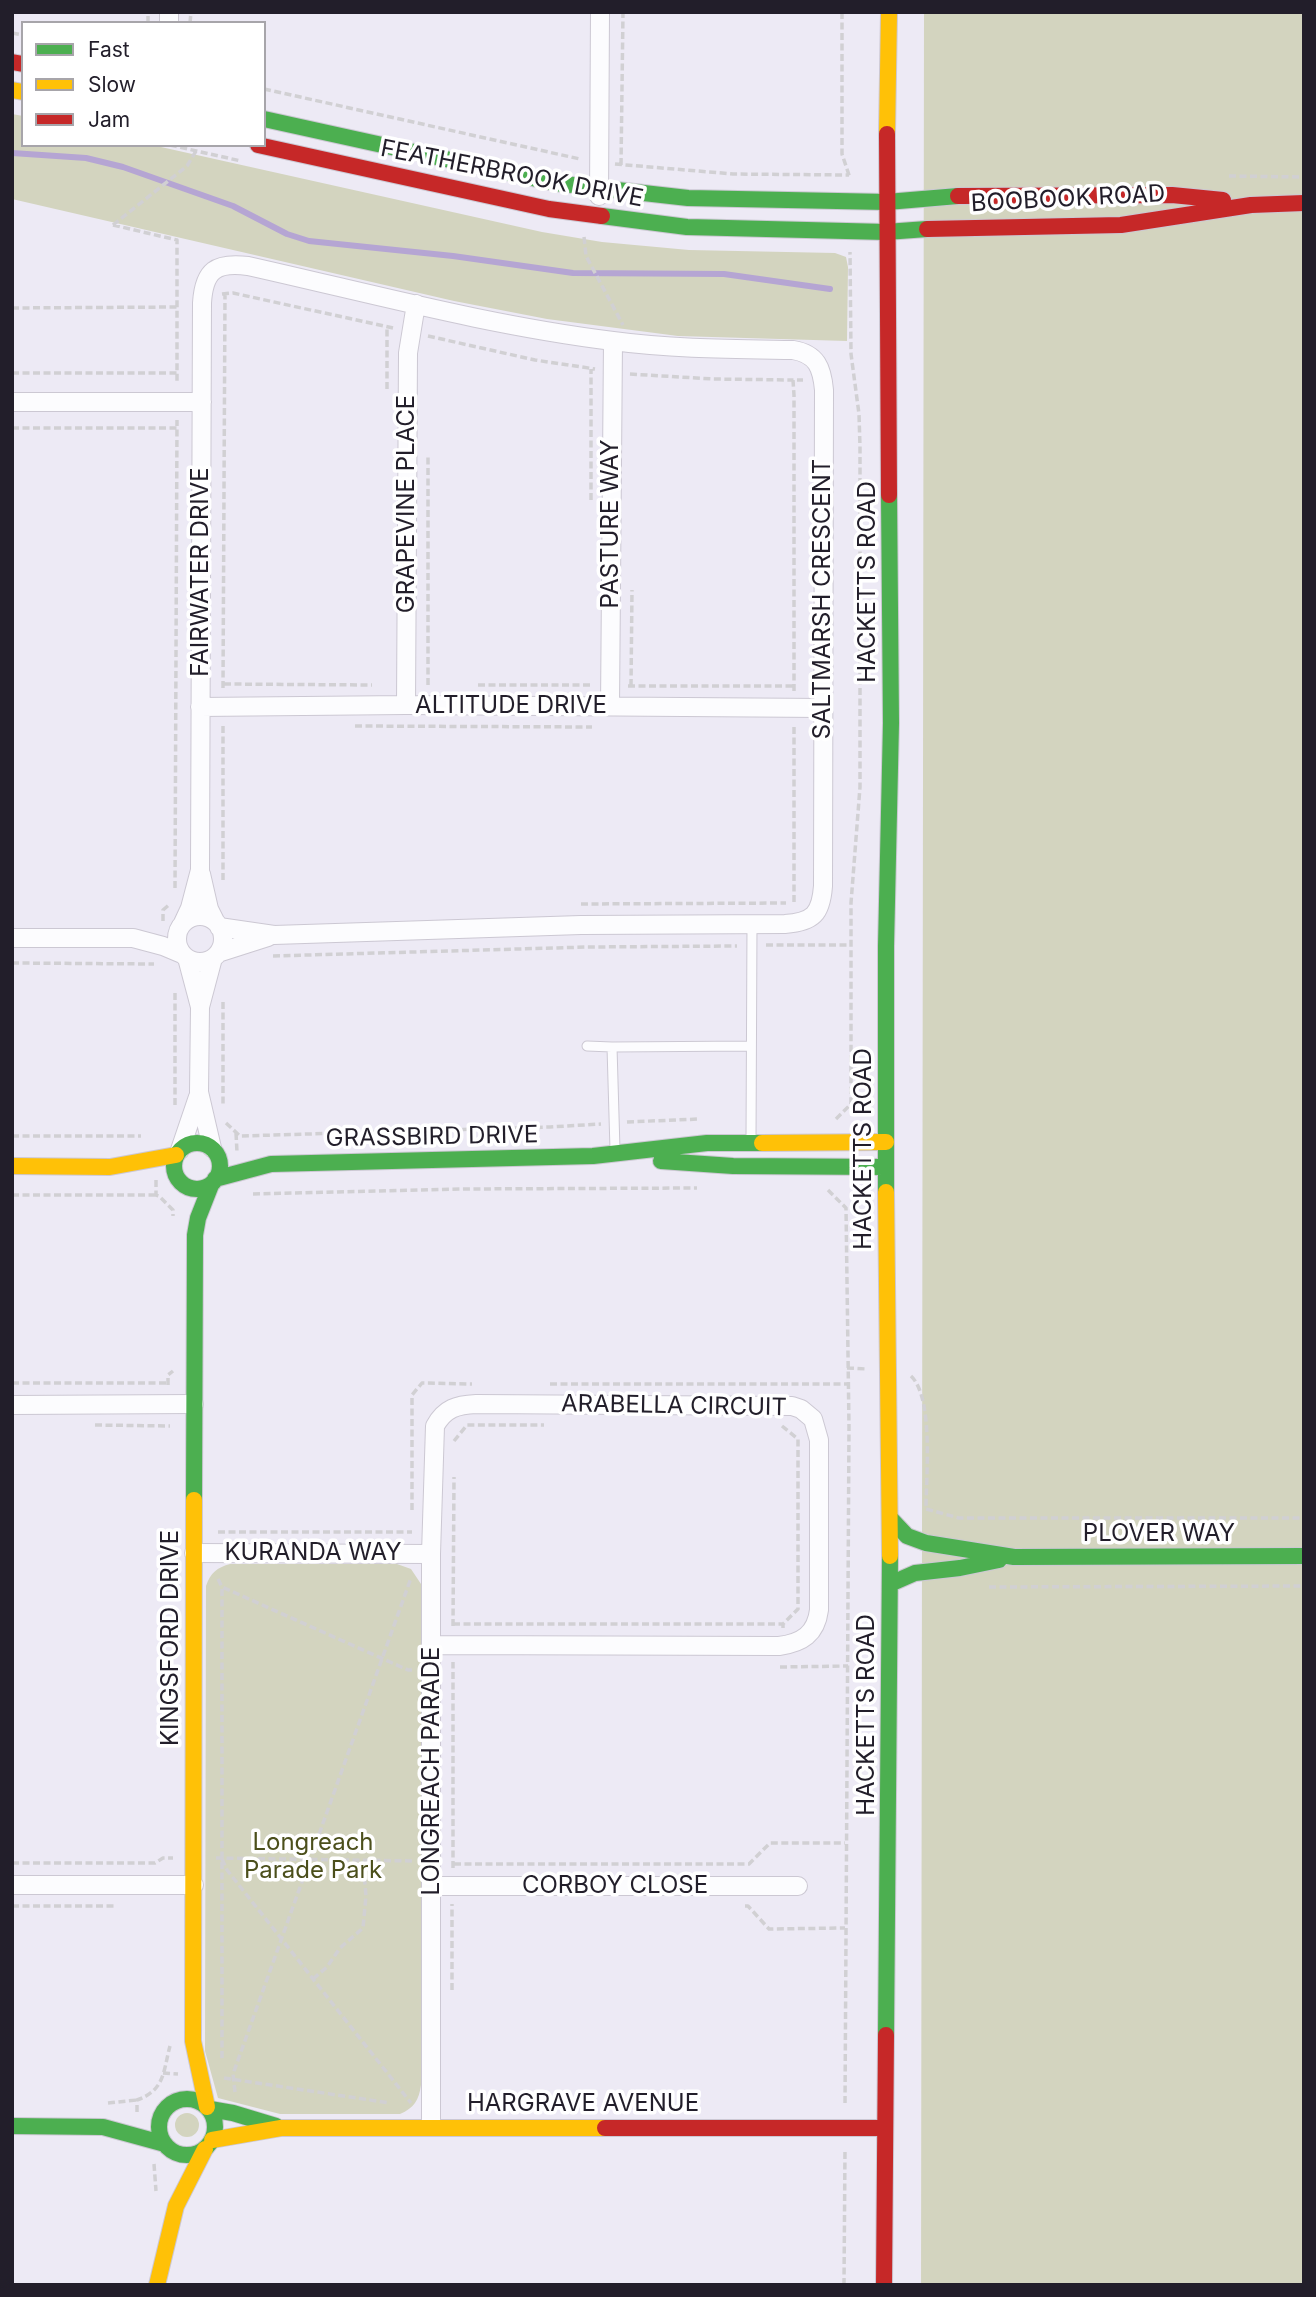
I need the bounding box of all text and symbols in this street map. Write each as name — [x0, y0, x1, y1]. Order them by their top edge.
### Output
legend — [21, 21, 266, 147]
text: Fast — [88, 37, 130, 62]
text: Slow — [88, 72, 136, 97]
text: Jam — [88, 107, 130, 132]
street label: FEATHERBROOK DRIVE — [378, 134, 646, 214]
street label: BOOBOOK ROAD — [970, 180, 1166, 218]
street label: GRAPEVINE PLACE — [393, 395, 421, 613]
street label: PASTURE WAY — [597, 440, 625, 608]
street label: SALTMARSH CRESCENT — [809, 459, 837, 739]
street label: FAIRWATER DRIVE — [187, 467, 215, 677]
street label: HACKETTS ROAD — [854, 481, 882, 683]
street label: ALTITUDE DRIVE — [415, 692, 607, 720]
street label: HACKETTS ROAD — [850, 1048, 878, 1250]
street label: GRASSBIRD DRIVE — [325, 1121, 539, 1153]
street label: ARABELLA CIRCUIT — [561, 1390, 787, 1422]
street label: PLOVER WAY — [1083, 1520, 1235, 1548]
street label: KINGSFORD DRIVE — [157, 1530, 185, 1746]
street label: KURANDA WAY — [224, 1539, 402, 1567]
street label: HACKETTS ROAD — [853, 1614, 881, 1816]
street label: LONGREACH PARADE — [418, 1647, 446, 1895]
park label: Longreach Parade Park — [244, 1829, 382, 1885]
street label: CORBOY CLOSE — [522, 1872, 708, 1900]
street label: HARGRAVE AVENUE — [467, 2090, 699, 2118]

